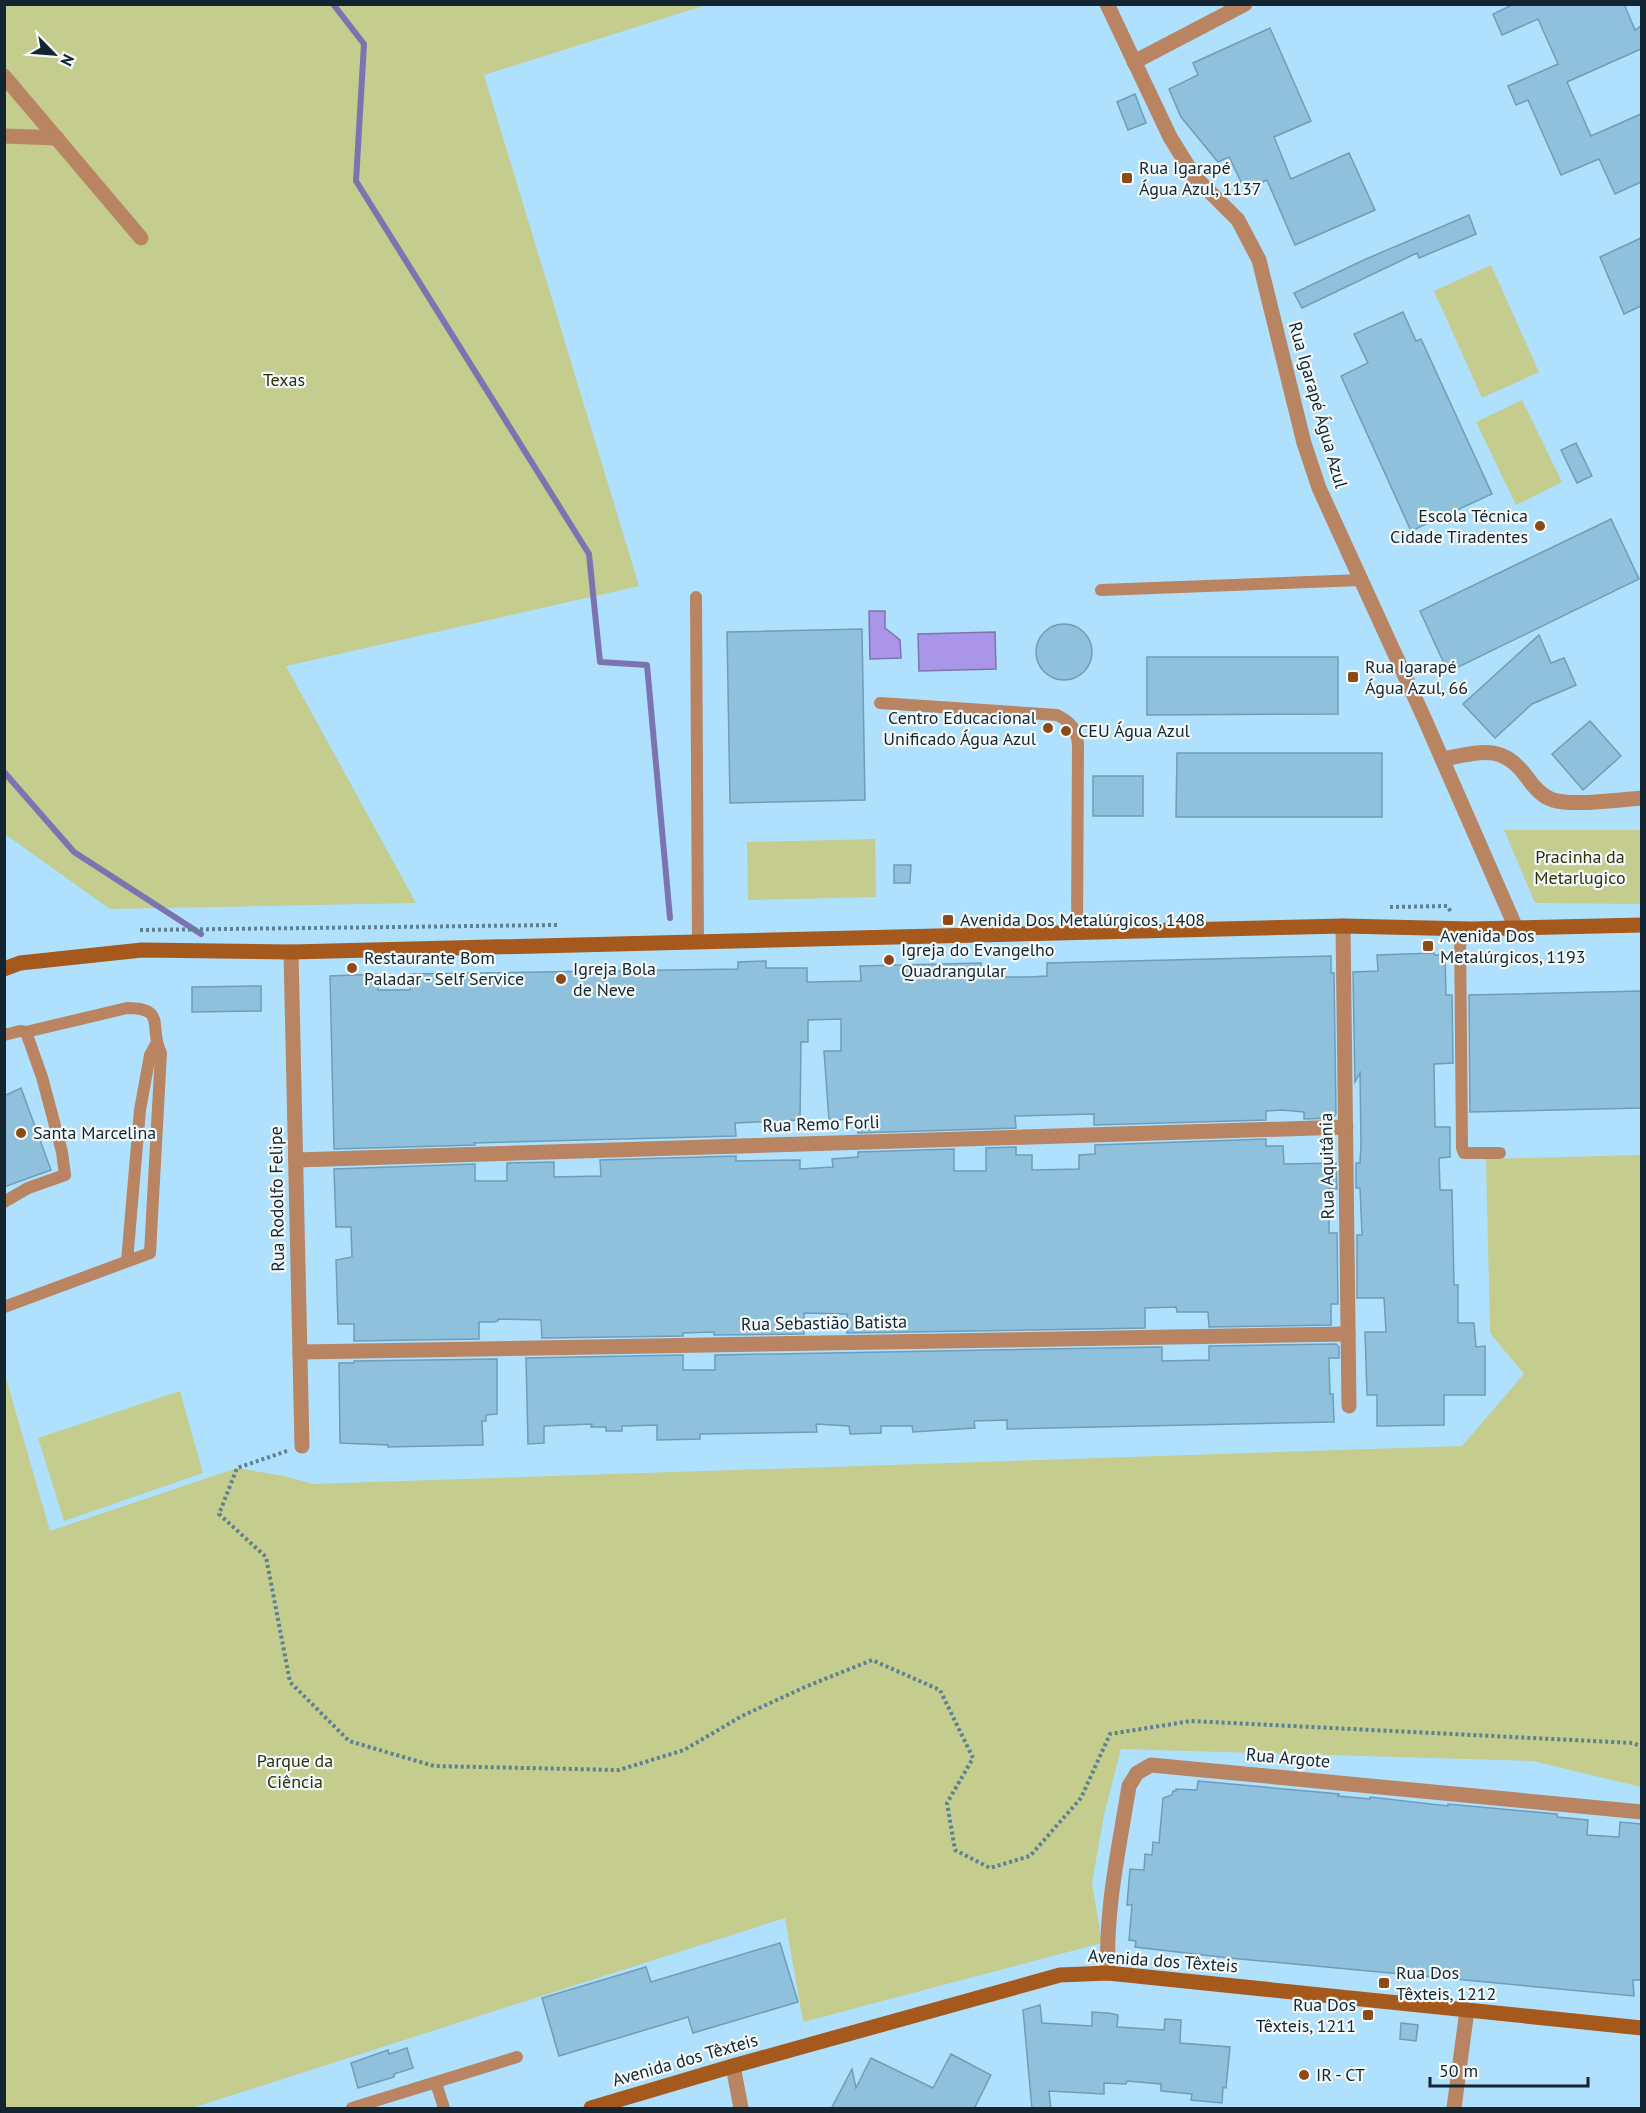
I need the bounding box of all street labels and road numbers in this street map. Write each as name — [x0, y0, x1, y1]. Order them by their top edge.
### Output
street label: Rua Igarapé Água Azul — [1284, 319, 1353, 491]
street label: Rua Remo Forli — [762, 1110, 880, 1137]
street label: Rua Aquitânia — [1314, 1113, 1339, 1219]
street label: Rua Rodolfo Felipe — [264, 1126, 289, 1272]
street label: Rua Sebastião Batista — [741, 1310, 907, 1335]
street label: Rua Argote — [1245, 1742, 1331, 1773]
street label: Avenida dos Têxteis — [1087, 1944, 1239, 1977]
street label: Avenida dos Têxteis — [609, 2028, 760, 2091]

